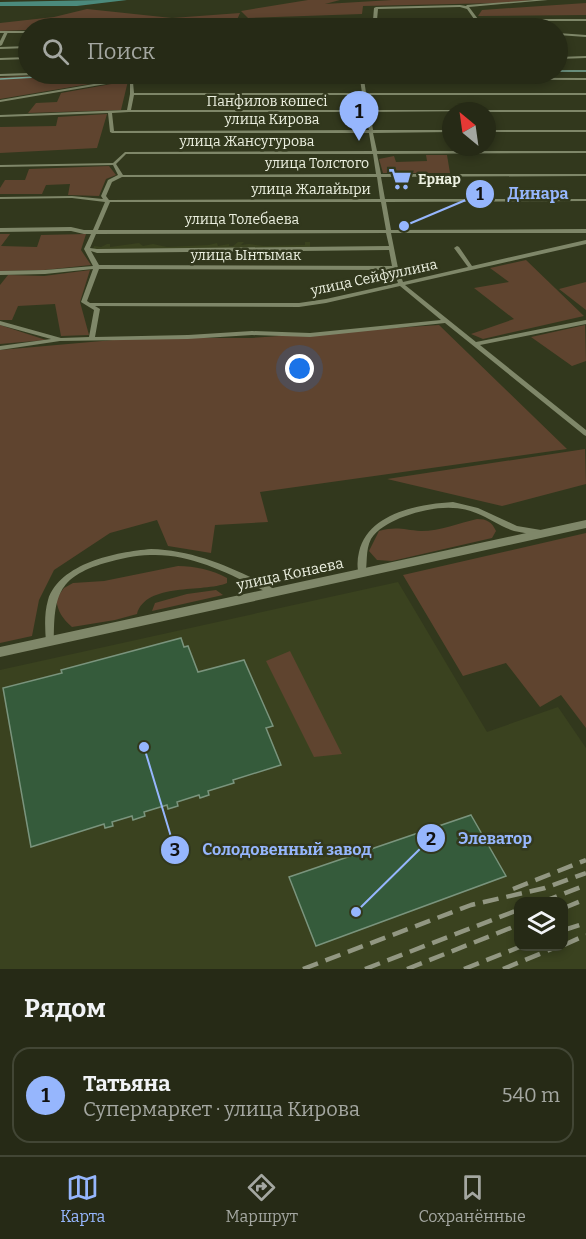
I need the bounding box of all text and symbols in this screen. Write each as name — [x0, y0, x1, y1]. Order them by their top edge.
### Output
search box — [18, 18, 568, 84]
icon: search — [39, 35, 72, 68]
text: Поиск — [87, 38, 155, 65]
pin: 1 — [340, 92, 378, 141]
street label: Панфилов көшесі — [207, 93, 327, 110]
north arrow — [442, 102, 496, 156]
street label: улица Кирова — [224, 111, 320, 128]
street label: улица Жансугурова — [178, 133, 315, 150]
street label: улица Толстого — [264, 155, 369, 172]
supermarket icon: Ернар — [387, 166, 413, 192]
place label: Ернар — [418, 171, 461, 188]
callout: Динара — [465, 177, 580, 211]
street label: улица Жалайыри — [250, 181, 371, 198]
text: 1 — [476, 183, 484, 205]
text: Динара — [508, 184, 568, 203]
street label: улица Толебаева — [184, 211, 300, 228]
street label: улица Ынтымак — [190, 247, 302, 264]
street label: улица Сейфуллина — [308, 256, 439, 299]
your location — [285, 354, 314, 383]
street label: улица Конаева — [234, 554, 345, 594]
callout: Элеватор — [416, 821, 544, 855]
text: 2 — [426, 828, 436, 850]
text: Элеватор — [458, 829, 532, 848]
callout: Солодовенный завод — [160, 833, 384, 867]
text: 3 — [170, 839, 180, 861]
text: Солодовенный завод — [202, 840, 372, 859]
map controls — [514, 897, 568, 951]
button: layers — [514, 897, 568, 951]
text: Рядом — [24, 993, 106, 1024]
text: Татьяна — [83, 1070, 171, 1097]
text: 1 — [41, 1083, 50, 1107]
text: 540 m — [502, 1083, 560, 1107]
text: Супермаркет · улица Кирова — [83, 1097, 360, 1121]
tab: Карта — [60, 1171, 105, 1226]
tab: Маршрут — [226, 1171, 298, 1226]
tab: Сохранённые — [418, 1171, 526, 1226]

